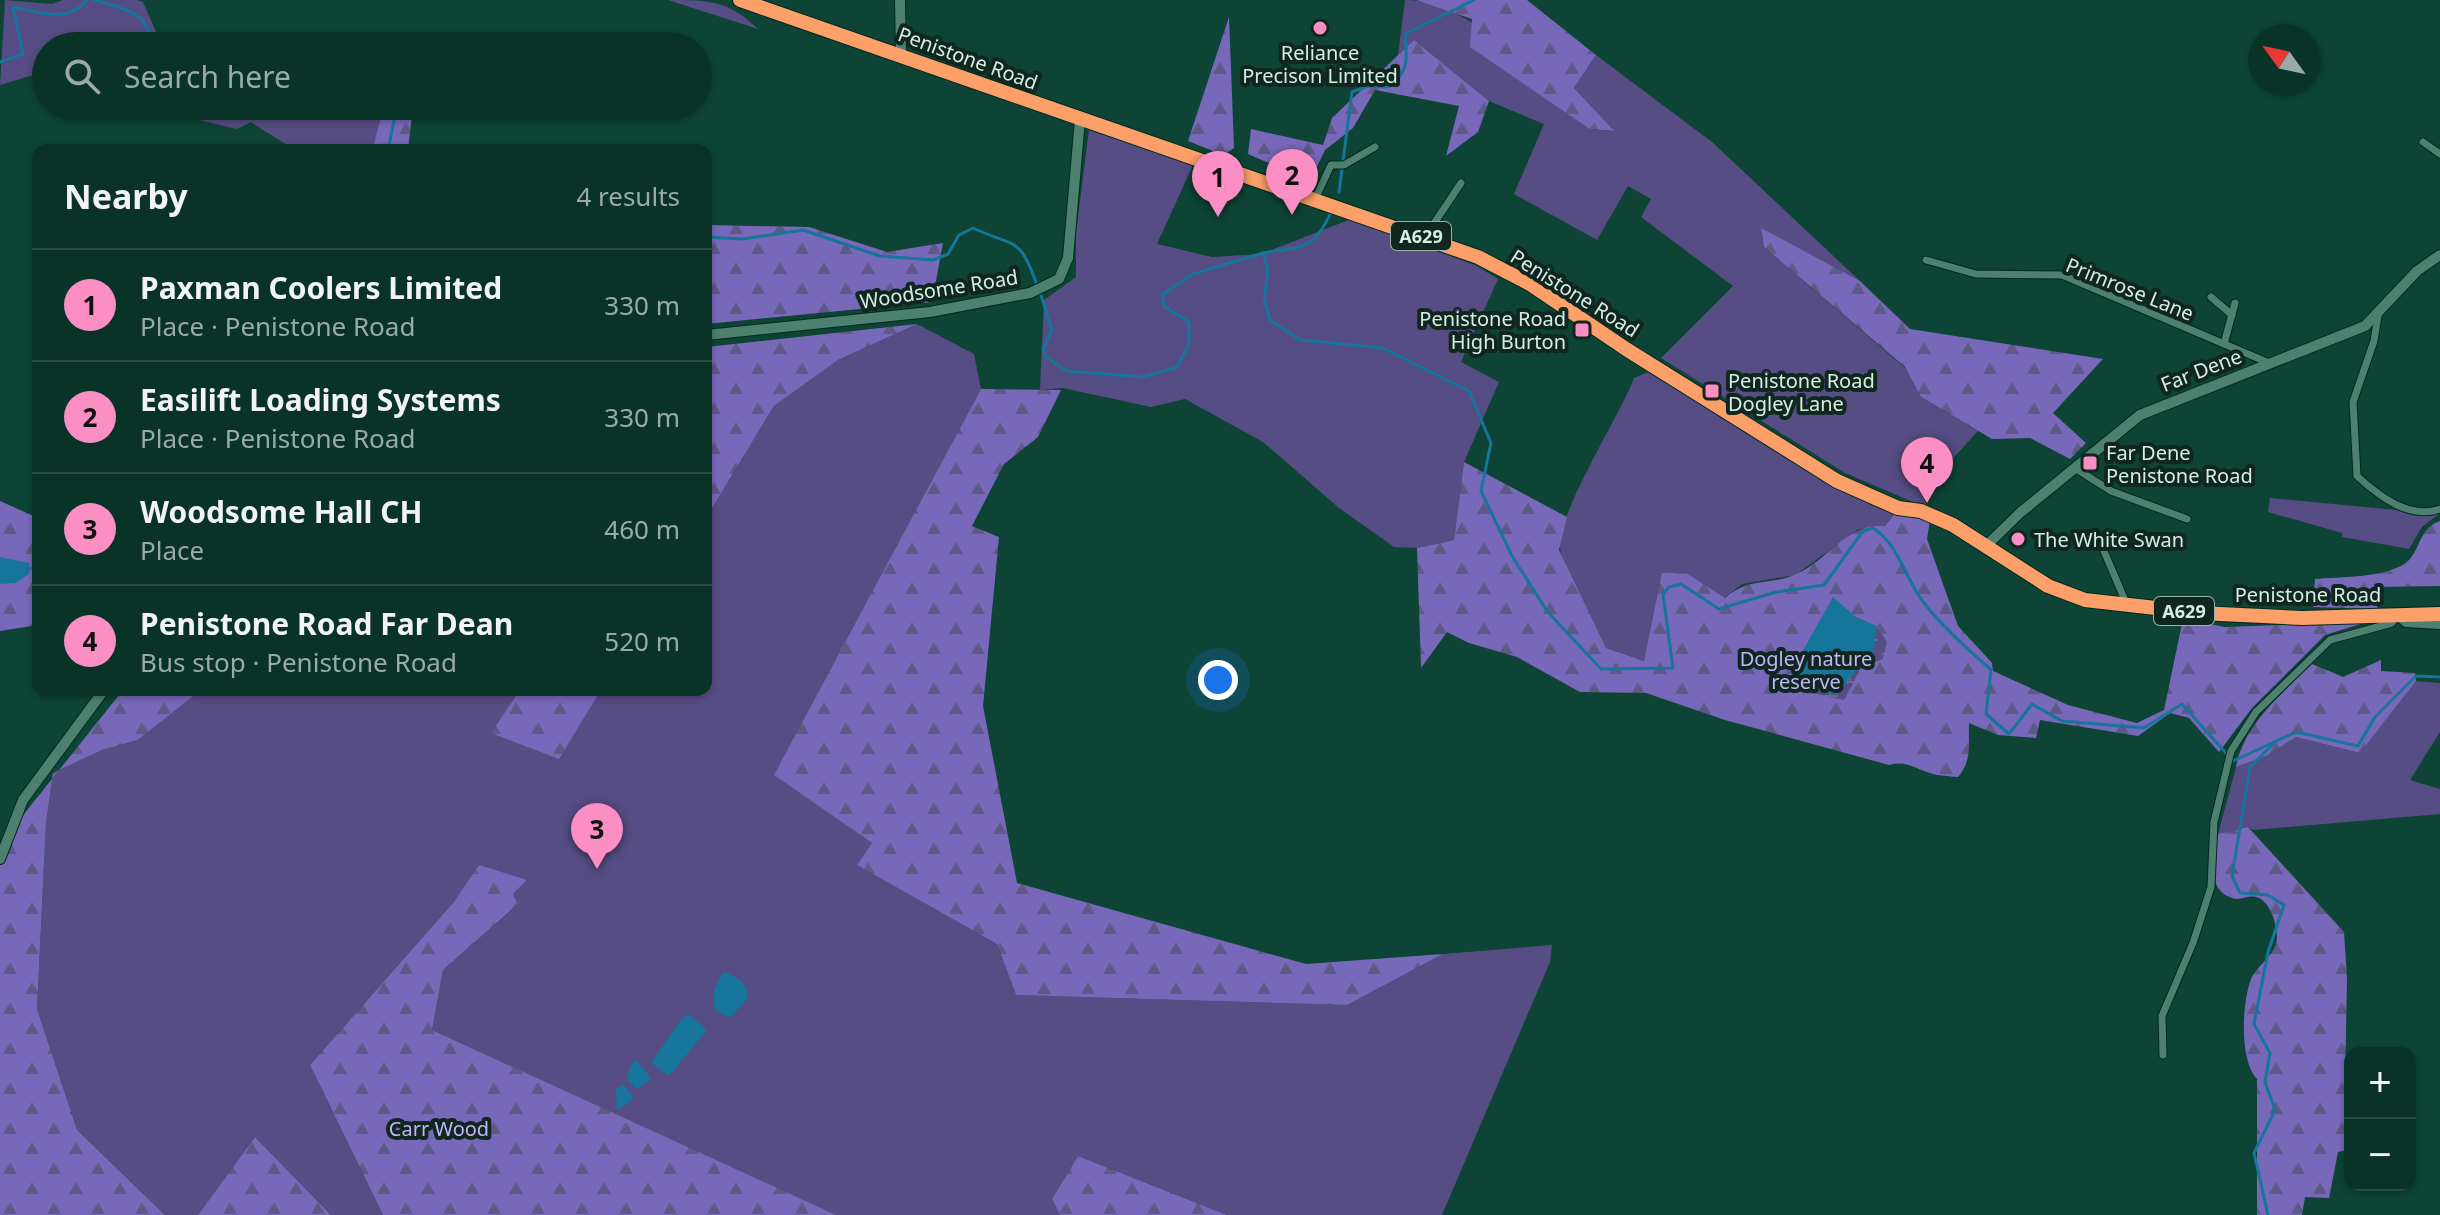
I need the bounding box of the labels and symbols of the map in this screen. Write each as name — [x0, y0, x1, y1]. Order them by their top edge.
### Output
marker: Reliance Precison Limited — [1311, 19, 1329, 37]
street label: Penistone Road — [894, 20, 1042, 96]
north arrow — [2248, 24, 2320, 96]
place label: Reliance Precison Limited — [1242, 39, 1398, 89]
pin: 2 — [1266, 149, 1318, 215]
pin: 1 — [1192, 151, 1244, 217]
road number: A629 — [1391, 222, 1451, 250]
street label: Penistone Road — [1506, 243, 1644, 343]
street label: Primrose Lane — [2062, 251, 2198, 327]
street label: Woodsome Road — [858, 263, 1020, 315]
place label: Penistone Road High Burton — [1419, 305, 1566, 355]
marker: Penistone Road High Burton — [1573, 321, 1591, 339]
street label: Far Dene — [2157, 342, 2245, 398]
place label: Penistone Road Dogley Lane — [1728, 367, 1875, 417]
marker: Penistone Road Dogley Lane — [1703, 382, 1721, 400]
pin: 4 — [1901, 437, 1953, 503]
place label: Far Dene Penistone Road — [2106, 439, 2253, 489]
marker: Far Dene Penistone Road — [2081, 454, 2099, 472]
place label: The White Swan — [2034, 526, 2184, 553]
marker: The White Swan — [2009, 530, 2027, 548]
street label: Penistone Road — [2235, 581, 2381, 608]
road number: A629 — [2154, 597, 2214, 625]
park label: Dogley nature reserve — [1740, 645, 1872, 695]
your location — [1198, 660, 1238, 700]
pin: 3 — [571, 803, 623, 869]
park label: Carr Wood — [389, 1115, 489, 1142]

